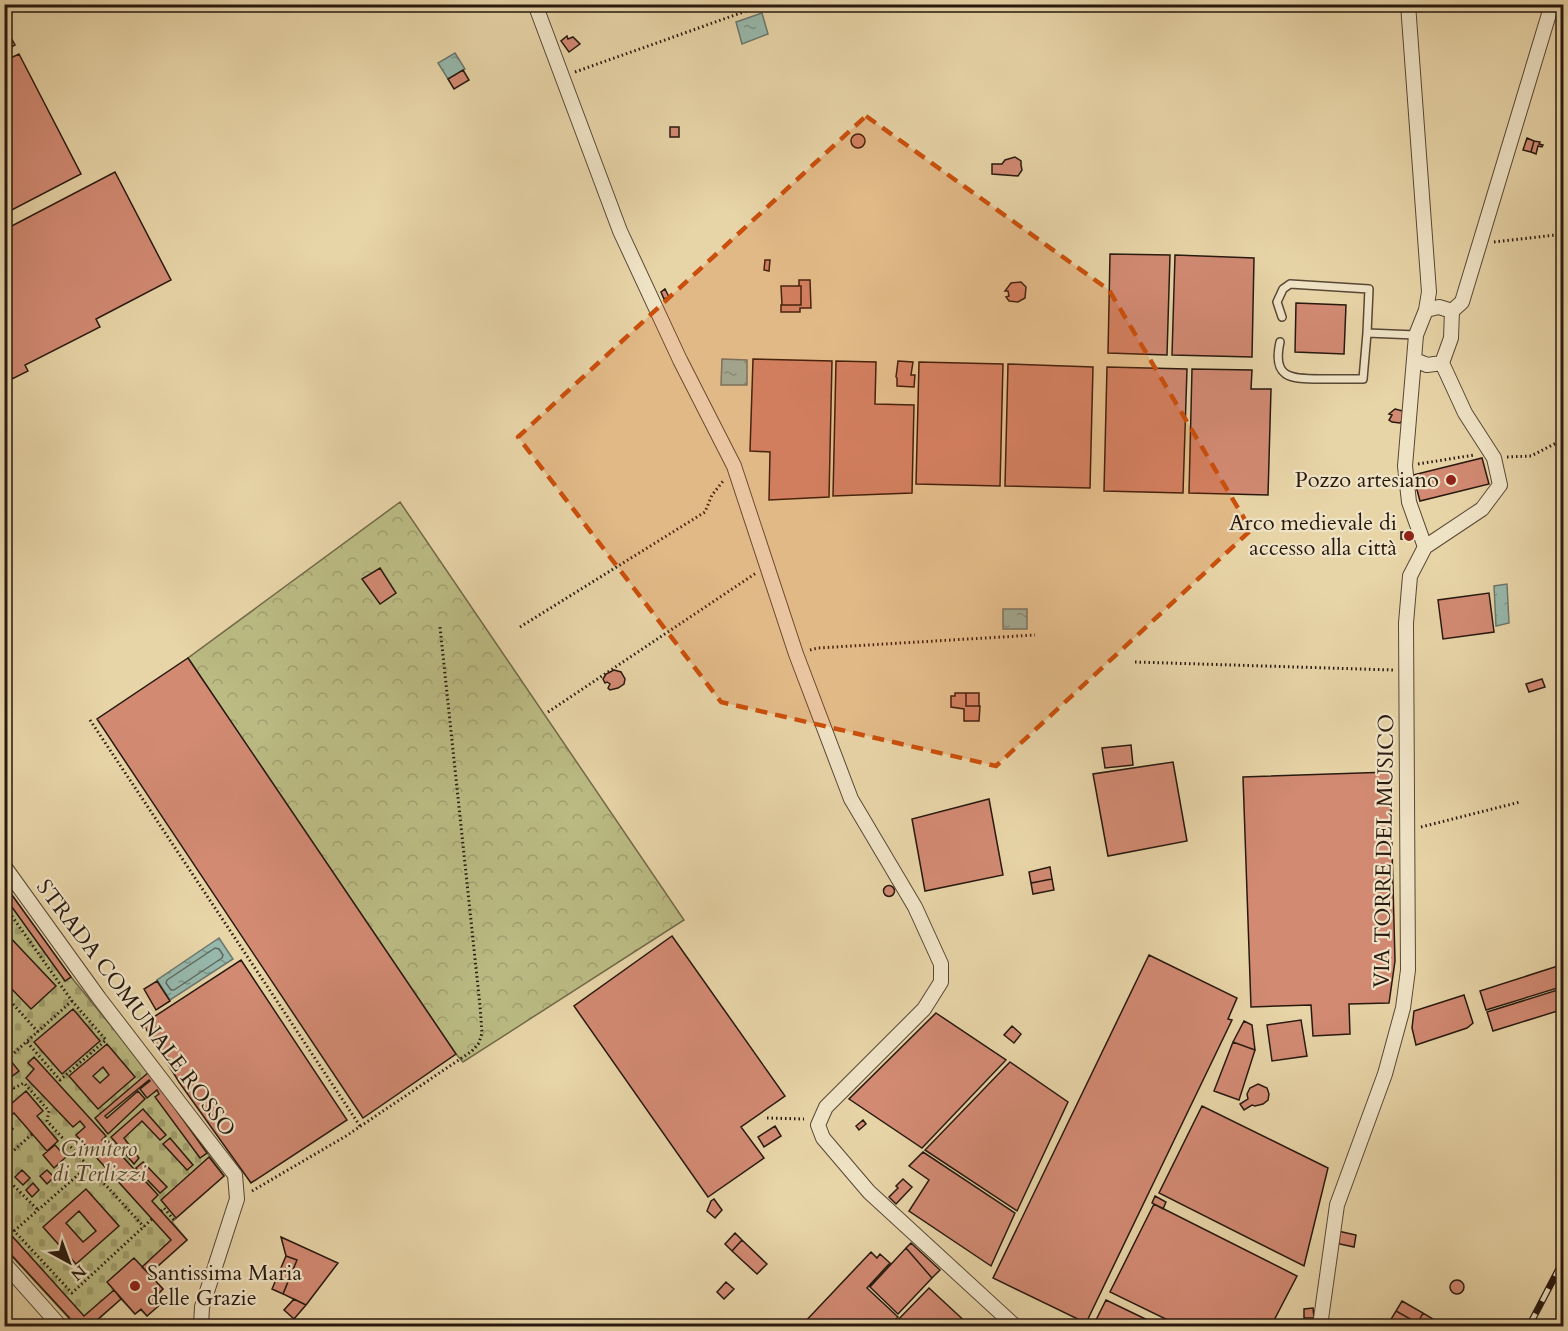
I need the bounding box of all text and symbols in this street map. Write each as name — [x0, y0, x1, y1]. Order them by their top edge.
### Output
place label: Pozzo artesiano — [1295, 465, 1439, 495]
marker: Pozzo artesiano — [1444, 473, 1458, 487]
place label: Arco medievale di accesso alla città — [1229, 508, 1397, 563]
marker: Arco medievale di accesso alla città — [1402, 529, 1416, 543]
street label: VIA TORRE DEL MUSICO — [1367, 714, 1401, 988]
street label: STRADA COMUNALE ROSSO — [29, 873, 243, 1143]
park label: Cimitero di Terlizzi — [52, 1134, 147, 1189]
north arrow — [39, 1232, 99, 1292]
place label: Santissima Maria delle Grazie — [147, 1258, 303, 1313]
text: N — [66, 1260, 91, 1285]
marker: Santissima Maria delle Grazie — [128, 1279, 142, 1293]

